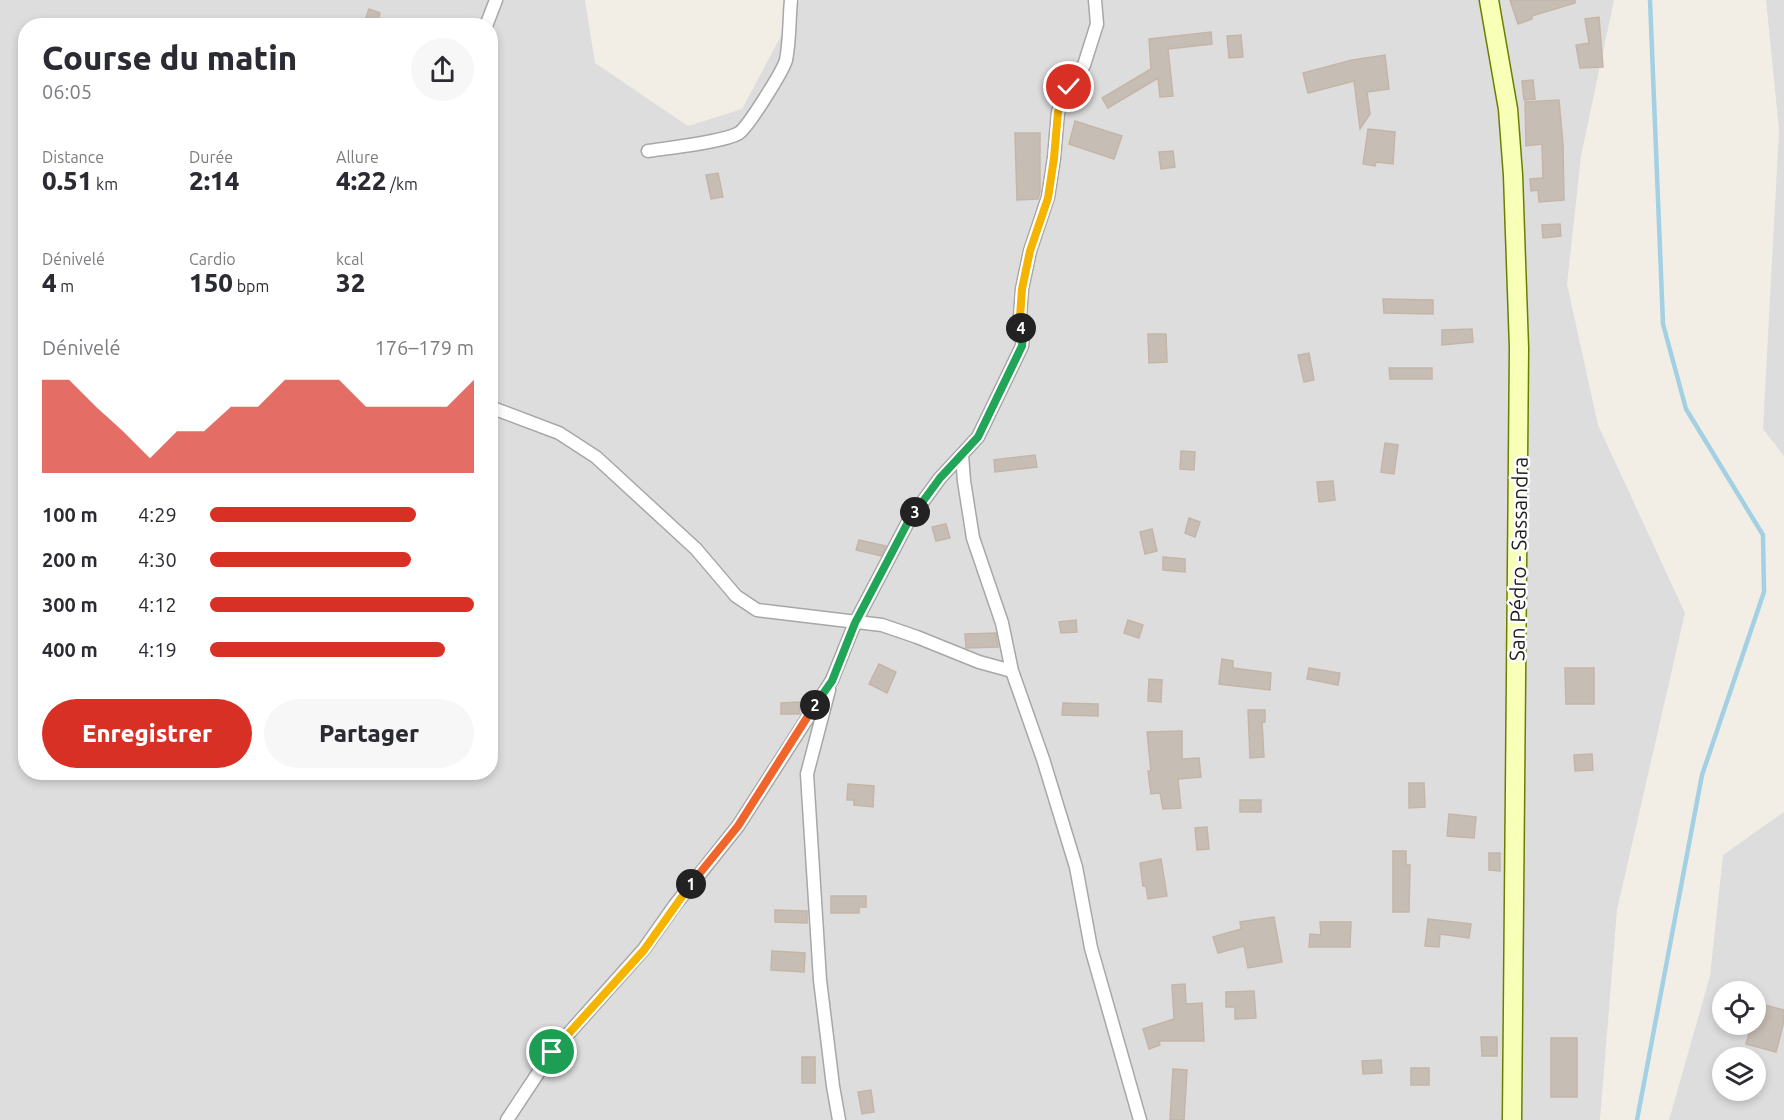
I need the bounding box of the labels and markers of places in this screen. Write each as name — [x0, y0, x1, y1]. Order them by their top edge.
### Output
pin — [1043, 61, 1094, 112]
pin: 4 — [1006, 313, 1036, 343]
pin: 3 — [900, 497, 930, 527]
pin: 2 — [800, 690, 830, 720]
pin: 1 — [676, 869, 706, 899]
pin — [526, 1026, 577, 1077]

